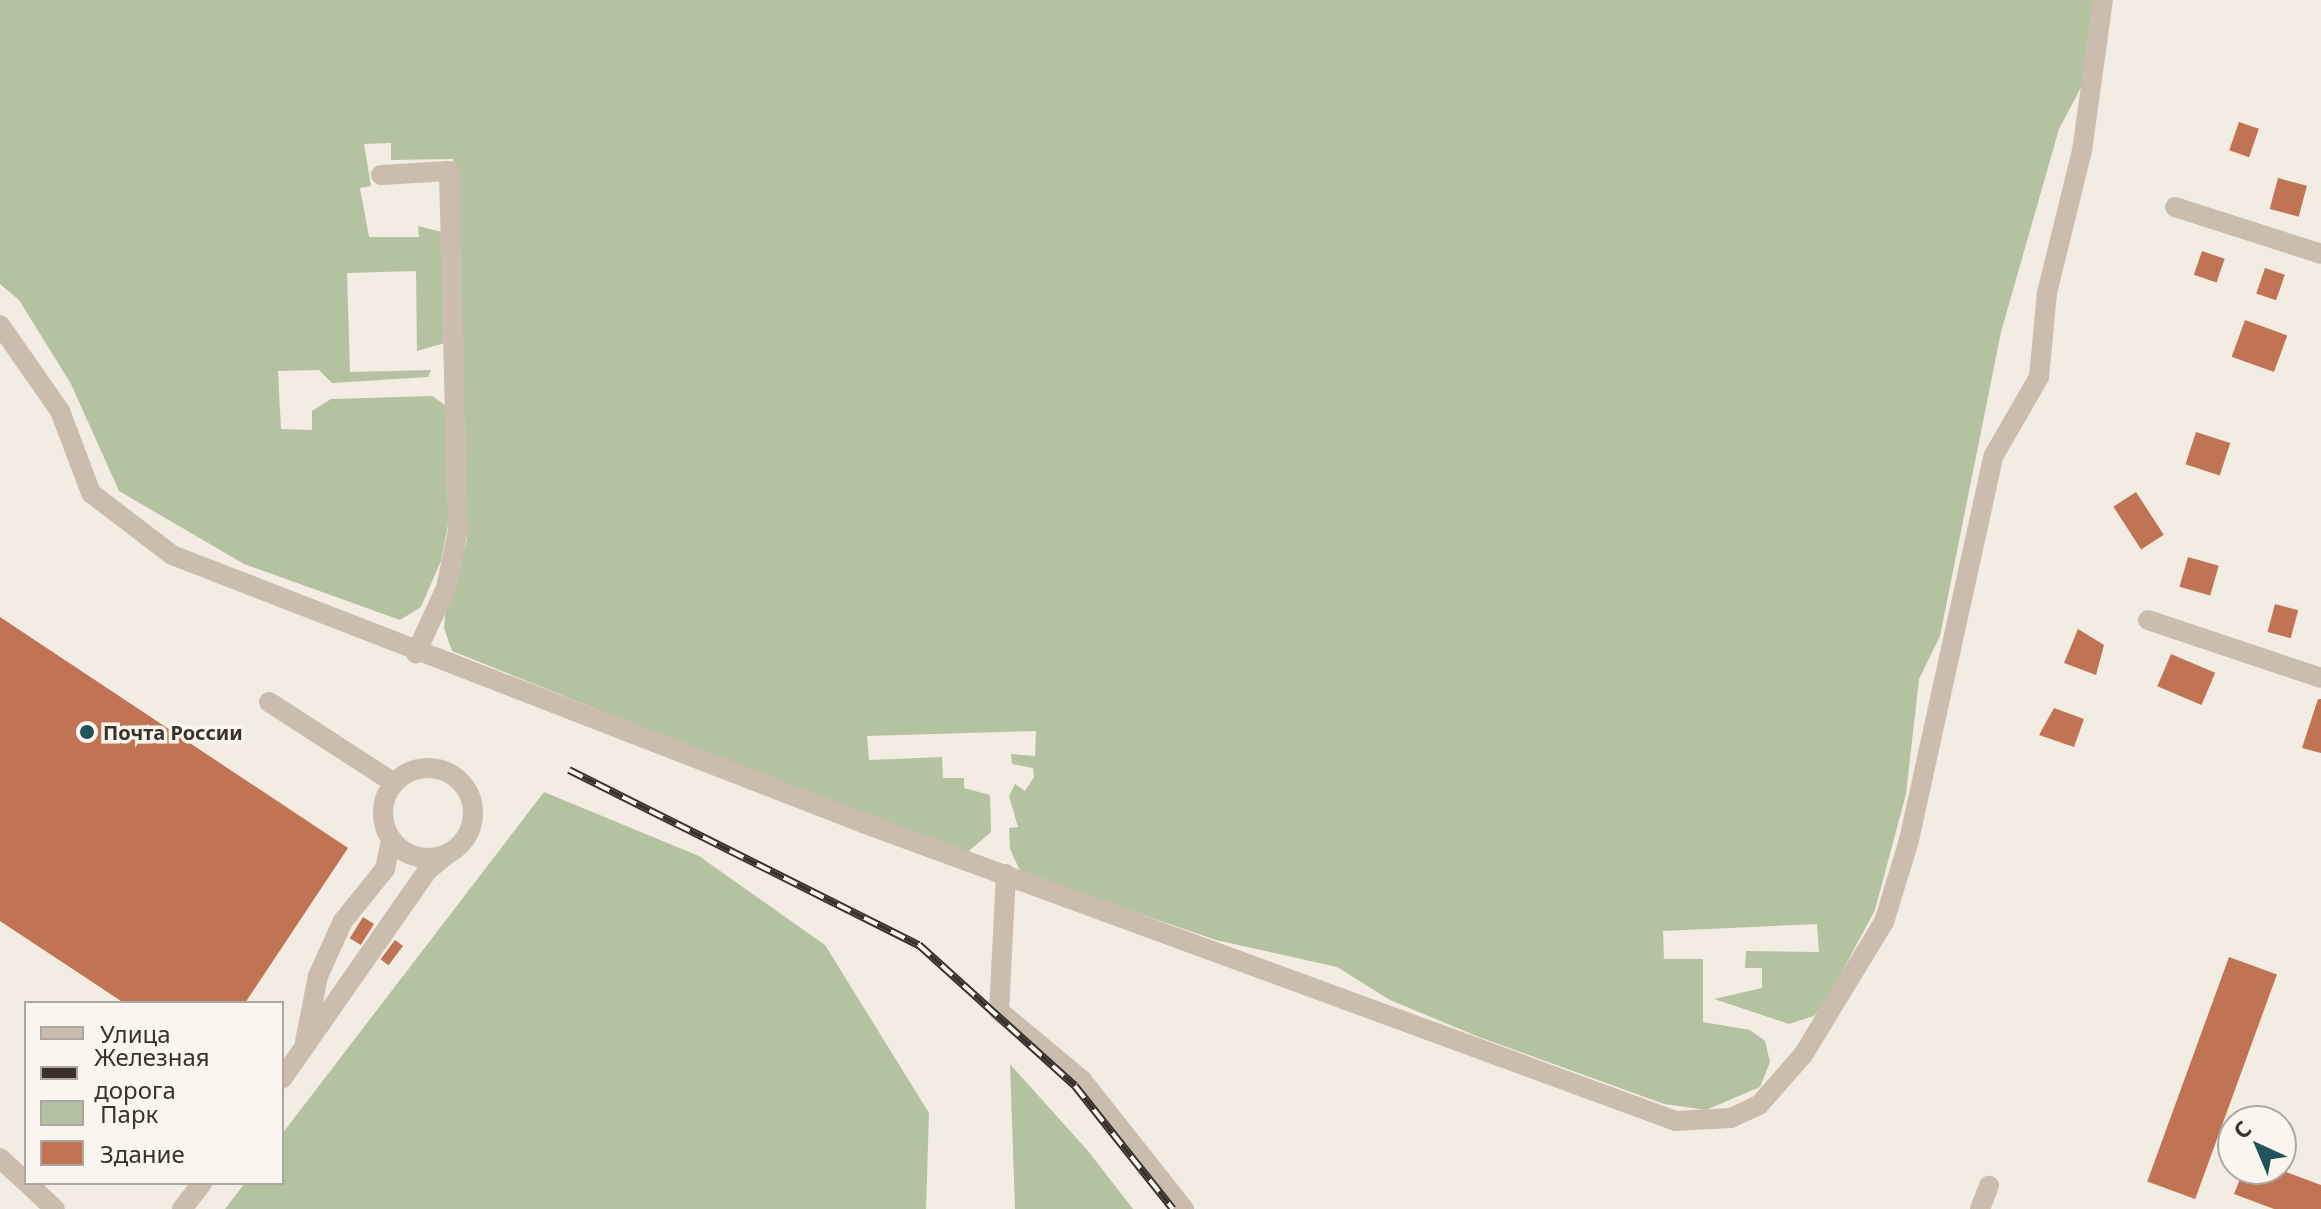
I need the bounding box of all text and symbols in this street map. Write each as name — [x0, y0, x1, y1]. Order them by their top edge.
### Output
place label: Почта России — [103, 720, 243, 744]
marker: Почта России — [78, 723, 96, 741]
legend — [24, 1001, 284, 1185]
text: Улица — [100, 1017, 171, 1050]
text: Железная дорога — [94, 1040, 210, 1106]
text: Парк — [100, 1097, 158, 1130]
north arrow — [2217, 1105, 2297, 1185]
text: С — [2226, 1113, 2257, 1145]
text: Здание — [100, 1137, 185, 1170]

